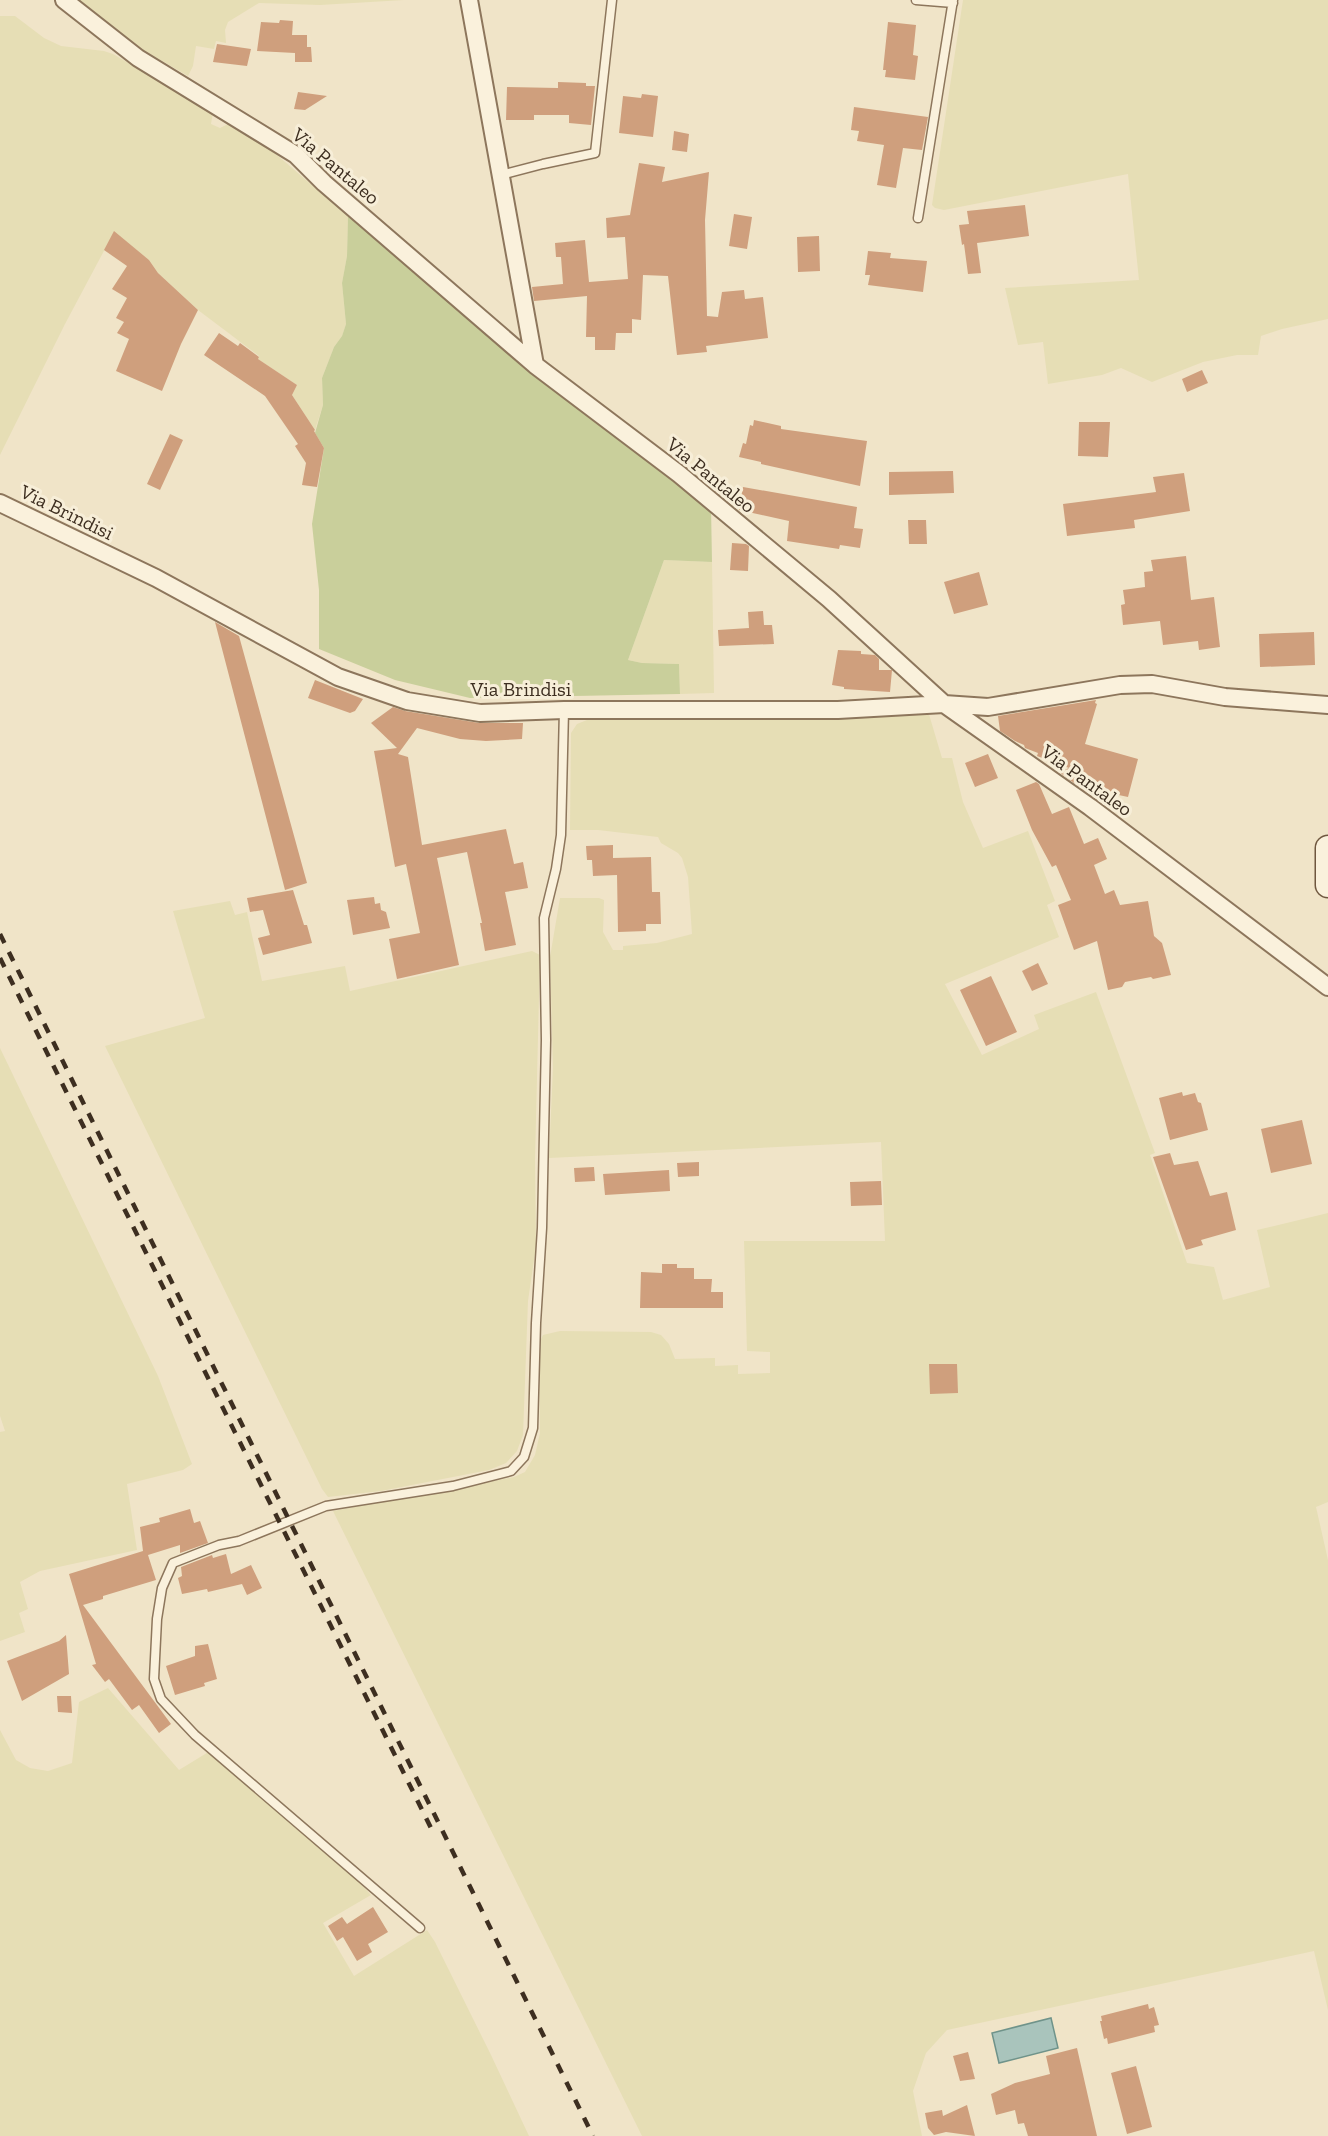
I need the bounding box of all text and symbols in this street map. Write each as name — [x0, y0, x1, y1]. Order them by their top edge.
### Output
street label: Via Pantaleo — [287, 122, 385, 210]
street label: Via Pantaleo — [661, 431, 760, 518]
street label: Via Brindisi — [16, 479, 118, 545]
street label: Via Brindisi — [470, 677, 572, 701]
street label: Via Pantaleo — [1036, 738, 1137, 821]

